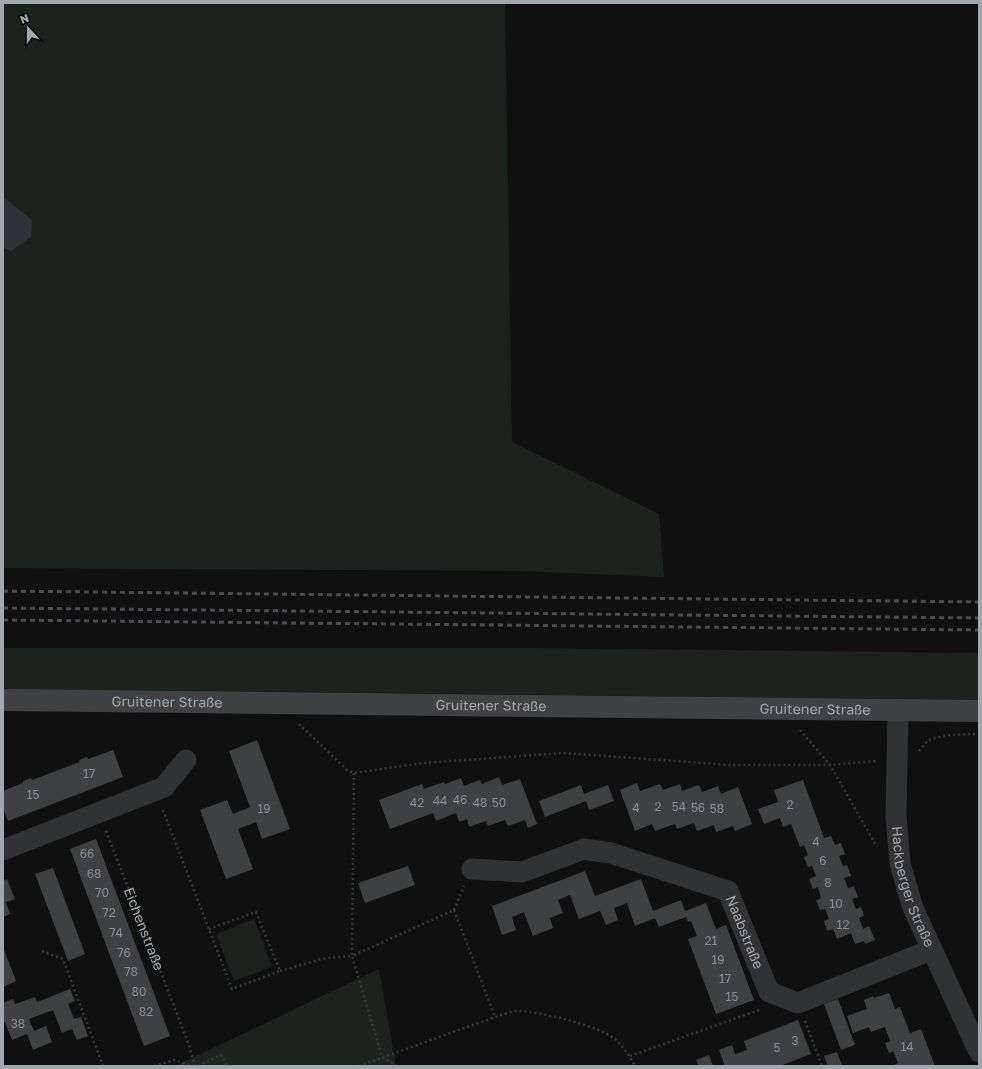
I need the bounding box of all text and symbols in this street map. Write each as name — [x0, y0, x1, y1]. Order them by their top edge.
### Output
north arrow — [8, 8, 48, 48]
text: N — [18, 11, 30, 26]
street label: Gruitener Straße — [111, 692, 223, 710]
street label: Gruitener Straße — [435, 696, 546, 714]
street label: Gruitener Straße — [759, 700, 870, 718]
house number: 17 — [83, 766, 95, 781]
house number: 15 — [27, 787, 39, 802]
house number: 46 — [453, 792, 467, 807]
house number: 44 — [433, 793, 447, 808]
house number: 42 — [410, 795, 424, 810]
house number: 48 — [473, 795, 487, 810]
house number: 50 — [492, 795, 506, 810]
house number: 2 — [787, 797, 794, 812]
house number: 2 — [655, 799, 662, 814]
house number: 54 — [672, 799, 686, 814]
house number: 4 — [632, 800, 640, 815]
house number: 56 — [691, 800, 705, 815]
house number: 19 — [257, 801, 271, 816]
house number: 58 — [710, 801, 724, 816]
street label: Hackberger Straße — [889, 825, 939, 949]
house number: 4 — [812, 834, 820, 849]
house number: 66 — [80, 846, 94, 861]
house number: 6 — [819, 853, 827, 868]
house number: 68 — [87, 866, 101, 881]
house number: 8 — [824, 875, 832, 890]
house number: 70 — [95, 885, 109, 900]
street label: Eichenstraße — [121, 885, 168, 973]
street label: Naabstraße — [723, 893, 768, 971]
house number: 10 — [829, 896, 843, 911]
house number: 72 — [102, 905, 116, 920]
house number: 12 — [837, 917, 849, 932]
house number: 74 — [109, 925, 123, 940]
house number: 21 — [705, 933, 718, 948]
house number: 76 — [117, 945, 131, 960]
house number: 19 — [711, 952, 725, 967]
house number: 78 — [124, 964, 138, 979]
house number: 17 — [719, 971, 731, 986]
house number: 80 — [132, 984, 146, 999]
house number: 15 — [726, 989, 738, 1004]
house number: 82 — [139, 1004, 153, 1019]
house number: 38 — [11, 1016, 25, 1031]
house number: 3 — [791, 1033, 799, 1048]
house number: 14 — [900, 1039, 914, 1054]
house number: 5 — [774, 1040, 781, 1055]

